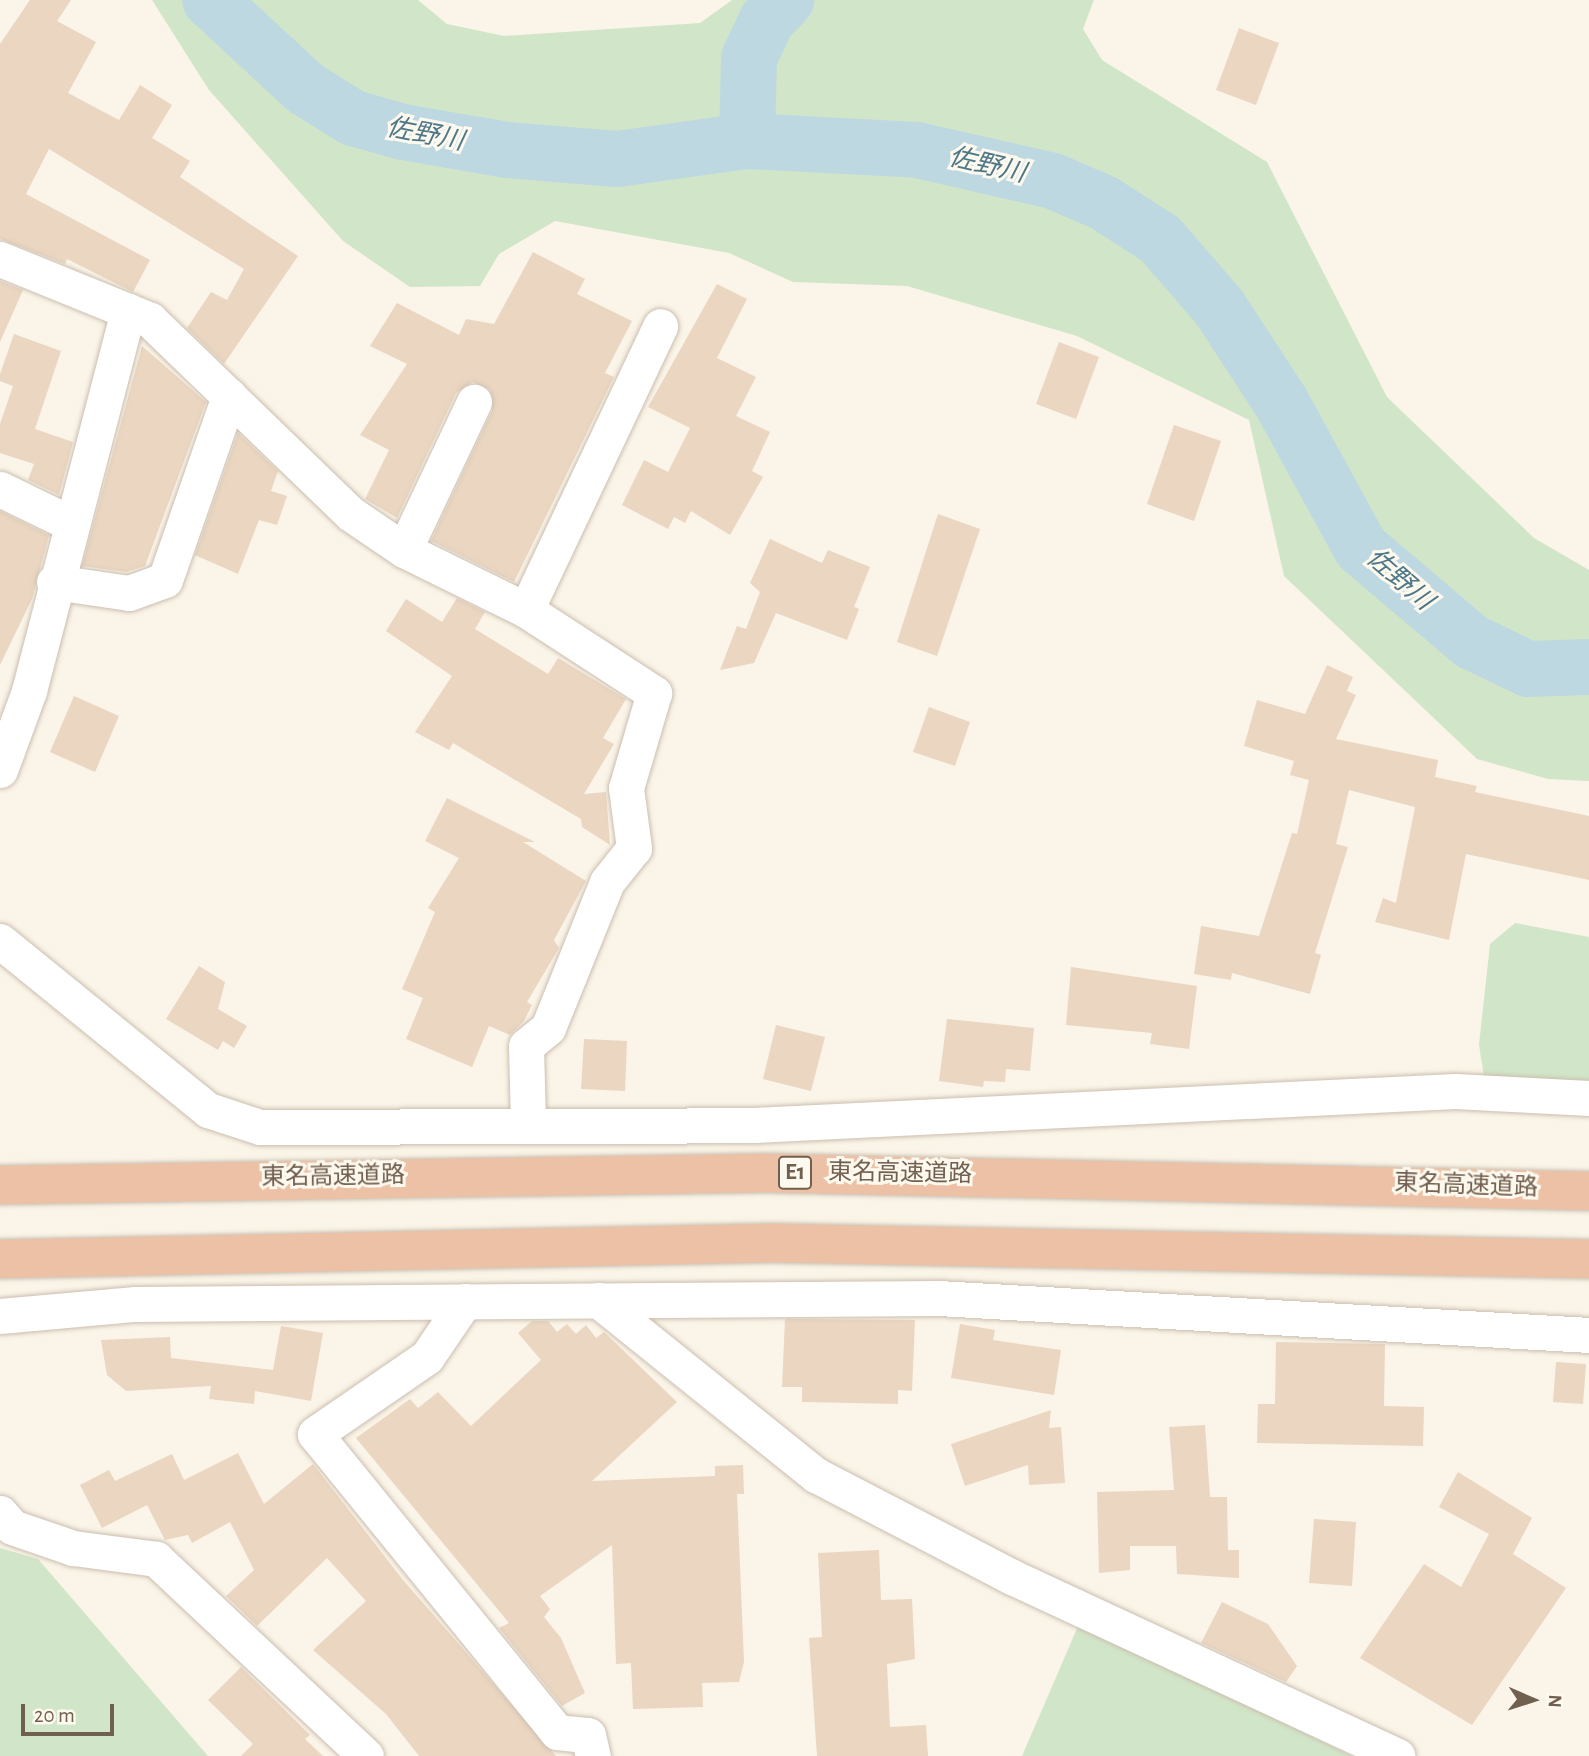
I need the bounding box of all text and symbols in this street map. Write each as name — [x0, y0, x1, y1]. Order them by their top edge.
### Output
water label: 佐野川 — [384, 112, 466, 158]
water label: 佐野川 — [945, 142, 1029, 190]
water label: 佐野川 — [1359, 543, 1439, 617]
road number: E1 — [778, 1154, 812, 1192]
street label: 東名高速道路 — [828, 1158, 972, 1190]
street label: 東名高速道路 — [261, 1161, 405, 1193]
street label: 東名高速道路 — [1394, 1169, 1538, 1203]
north arrow — [1498, 1665, 1568, 1735]
scale bar — [24, 1690, 117, 1734]
text: N — [1545, 1694, 1564, 1708]
text: 20 m — [34, 1705, 75, 1726]

